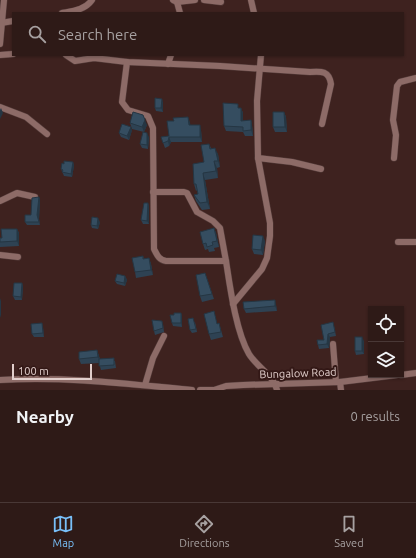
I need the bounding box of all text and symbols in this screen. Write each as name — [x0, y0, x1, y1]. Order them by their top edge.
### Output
search box — [12, 12, 404, 56]
icon: search — [26, 23, 48, 45]
text: Search here — [58, 26, 137, 43]
map controls — [368, 306, 404, 378]
button: locate — [368, 306, 404, 342]
button: layers — [368, 342, 404, 378]
scale bar — [12, 362, 92, 381]
text: 100 m — [18, 365, 49, 377]
street label: Bungalow Road — [259, 366, 337, 380]
text: Nearby — [16, 407, 74, 426]
text: 0 results — [350, 409, 400, 423]
tab: Map — [52, 513, 74, 549]
tab: Directions — [179, 513, 230, 549]
tab: Saved — [334, 513, 364, 549]

